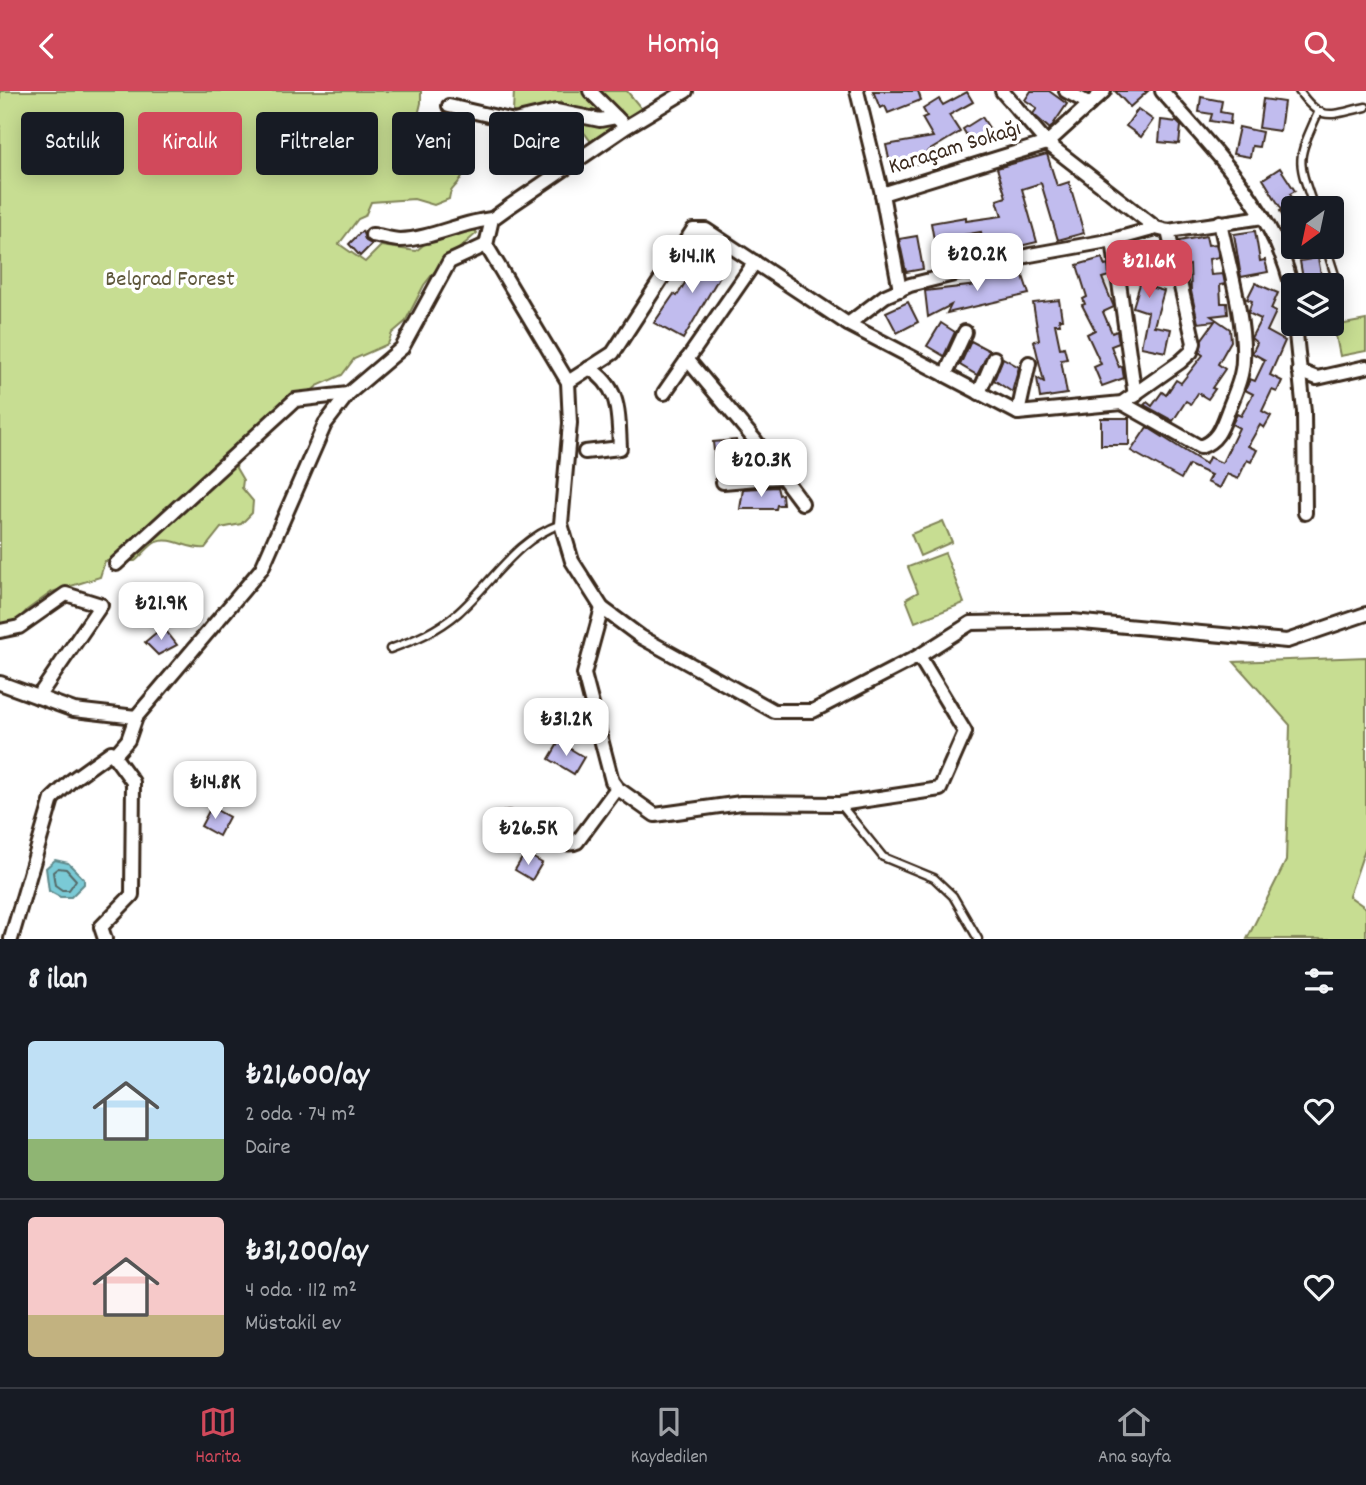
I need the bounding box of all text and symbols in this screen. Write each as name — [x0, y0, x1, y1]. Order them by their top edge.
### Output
text: Homiq — [647, 23, 719, 69]
icon: back — [28, 27, 66, 65]
icon: search — [1300, 27, 1338, 65]
chip: Satılık — [21, 112, 124, 175]
chip: Kiralık — [138, 112, 242, 175]
chip: Filtreler — [256, 112, 378, 175]
chip: Yeni — [392, 112, 475, 175]
chip: Daire — [489, 112, 584, 175]
street label: Karaçam Sokağı — [885, 113, 1025, 185]
north arrow — [1281, 196, 1344, 259]
map controls — [1281, 196, 1344, 336]
pin: ₺20.2K — [920, 233, 1034, 293]
pin: ₺14.1K — [635, 235, 749, 295]
text: ₺20.2K — [947, 239, 1007, 272]
text: ₺14.1K — [669, 241, 715, 274]
pin: ₺21.6K — [1092, 241, 1206, 300]
text: ₺21.6K — [1122, 246, 1176, 279]
park label: Belgrad Forest — [105, 264, 235, 297]
button: layers — [1281, 273, 1344, 336]
pin: ₺20.3K — [704, 439, 818, 499]
text: ₺20.3K — [731, 445, 791, 478]
pin: ₺21.9K — [104, 582, 218, 642]
text: ₺21.9K — [135, 588, 187, 621]
pin: ₺31.2K — [509, 699, 623, 758]
text: ₺31.2K — [540, 704, 592, 737]
pin: ₺14.8K — [158, 761, 272, 821]
text: ₺14.8K — [189, 767, 241, 800]
pin: ₺26.5K — [471, 807, 585, 867]
text: ₺26.5K — [498, 813, 558, 846]
text: 8 ilan — [28, 960, 87, 1003]
icon: filters — [1300, 962, 1338, 1000]
text: ₺21,600/ay — [245, 1056, 369, 1099]
icon: home — [84, 1069, 168, 1153]
icon: heart — [1300, 1092, 1338, 1130]
text: 2 oda · 74 m² — [245, 1099, 356, 1132]
text: Daire — [245, 1132, 291, 1165]
text: ₺31,200/ay — [245, 1232, 368, 1275]
icon: home — [84, 1245, 168, 1329]
icon: heart — [1300, 1268, 1338, 1306]
text: 4 oda · 112 m² — [245, 1275, 357, 1308]
text: Müstakil ev — [245, 1308, 341, 1341]
tab: Harita — [195, 1403, 240, 1472]
tab: Kaydedilen — [631, 1403, 708, 1472]
tab: Ana sayfa — [1098, 1403, 1171, 1472]

